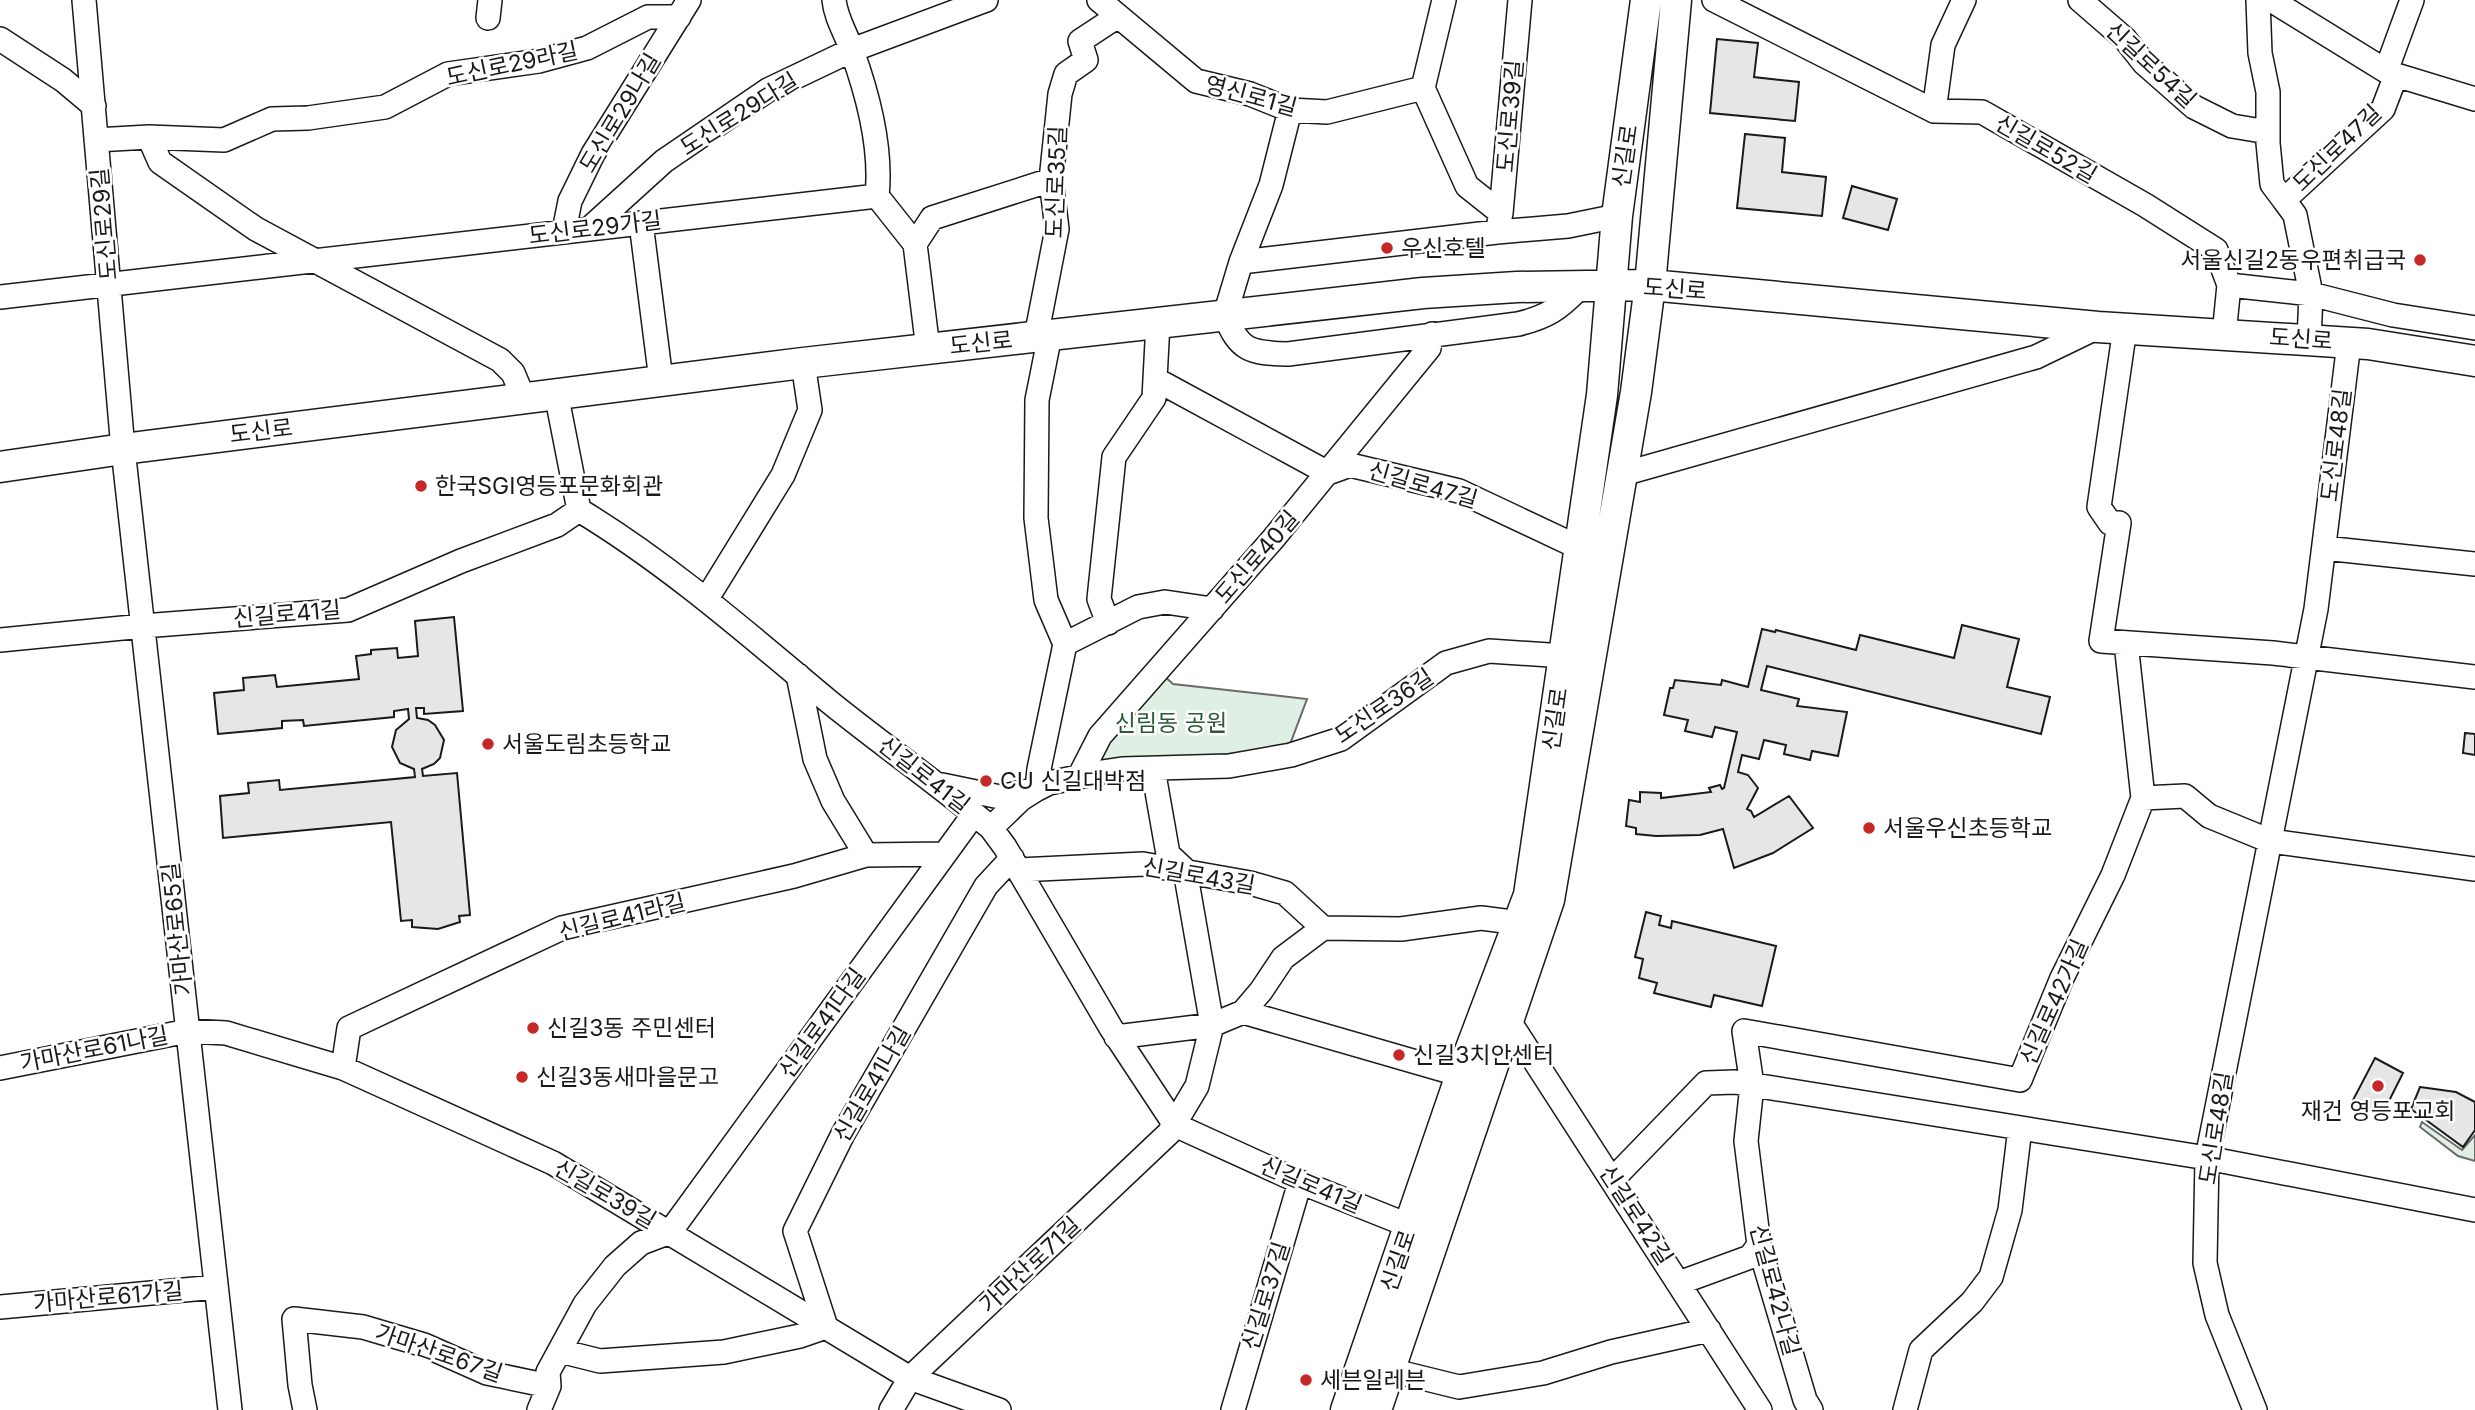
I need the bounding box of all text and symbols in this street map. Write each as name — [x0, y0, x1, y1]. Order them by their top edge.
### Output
street label: 신길로54길 — [2100, 16, 2202, 114]
street label: 도신로29라길 — [444, 36, 580, 92]
street label: 도신로29나길 — [573, 48, 667, 178]
street label: 도신로39길 — [1491, 58, 1529, 174]
street label: 도신로29다길 — [675, 67, 803, 161]
street label: 영신로1길 — [1202, 70, 1300, 122]
street label: 도신로47길 — [2287, 99, 2387, 197]
street label: 신길로52길 — [1990, 109, 2102, 189]
street label: 신길로 — [1607, 123, 1643, 189]
street label: 도신로35길 — [1040, 125, 1072, 239]
street label: 도신로29길 — [85, 167, 123, 281]
street label: 도신로29가길 — [527, 206, 663, 250]
place label: 우신호텔 — [1401, 234, 1486, 262]
marker: 우신호텔 — [1379, 240, 1395, 256]
place label: 서울신길2동우편취급국 — [2180, 246, 2406, 274]
marker: 서울신길2동우편취급국 — [2412, 252, 2428, 268]
street label: 도신로 — [1642, 273, 1708, 305]
street label: 도신로 — [2268, 323, 2334, 355]
street label: 도신로 — [948, 326, 1014, 360]
street label: 도신로48길 — [2315, 387, 2357, 503]
street label: 도신로 — [228, 413, 294, 449]
street label: 신길로47길 — [1365, 456, 1481, 514]
place label: 한국SGI영등포문화회관 — [435, 472, 664, 500]
marker: 한국SGI영등포문화회관 — [413, 478, 429, 494]
street label: 도신로40길 — [1209, 505, 1305, 609]
street label: 신길로41길 — [232, 595, 342, 633]
street label: 도신로36길 — [1329, 663, 1439, 749]
street label: 신길로 — [1537, 686, 1573, 752]
park label: 신림동 공원 — [1115, 709, 1227, 737]
place label: 서울도림초등학교 — [502, 730, 671, 758]
street label: 신길로41길 — [873, 731, 975, 819]
marker: 서울도림초등학교 — [480, 736, 496, 752]
place label: CU 신길대박점 — [1000, 767, 1146, 795]
marker: CU 신길대박점 — [978, 773, 994, 789]
place label: 서울우신초등학교 — [1883, 814, 2052, 842]
marker: 서울우신초등학교 — [1861, 820, 1877, 836]
street label: 신길로43길 — [1141, 852, 1257, 900]
street label: 가마산로65길 — [156, 861, 198, 997]
street label: 신길로41라길 — [556, 888, 688, 946]
street label: 신길로42가길 — [2014, 935, 2094, 1069]
street label: 신길로41다길 — [773, 962, 871, 1084]
place label: 신길3동 주민센터 — [547, 1014, 716, 1042]
marker: 신길3동 주민센터 — [525, 1020, 541, 1036]
street label: 가마산로61나길 — [17, 1021, 171, 1077]
street label: 신길로41나길 — [827, 1021, 917, 1147]
place label: 신길3치안센터 — [1413, 1041, 1554, 1069]
marker: 신길3치안센터 — [1391, 1047, 1407, 1063]
place label: 신길3동새마을문고 — [536, 1063, 720, 1091]
marker: 신길3동새마을문고 — [514, 1069, 530, 1085]
street label: 도신로48길 — [2193, 1070, 2239, 1186]
marker: 재건 영등포교회 — [2370, 1078, 2386, 1094]
place label: 재건 영등포교회 — [2301, 1097, 2455, 1125]
street label: 신길로41길 — [1256, 1151, 1366, 1219]
street label: 신길로39길 — [549, 1154, 661, 1234]
street label: 신길로42길 — [1593, 1160, 1679, 1270]
street label: 가마산로71길 — [974, 1211, 1086, 1319]
street label: 신길로42나길 — [1744, 1221, 1806, 1359]
street label: 신길로 — [1374, 1226, 1422, 1296]
street label: 신길로37길 — [1236, 1238, 1296, 1354]
street label: 가마산로61가길 — [32, 1276, 184, 1318]
street label: 가마산로67길 — [372, 1318, 506, 1388]
place label: 세븐일레븐 — [1320, 1366, 1426, 1394]
marker: 세븐일레븐 — [1298, 1372, 1314, 1388]

